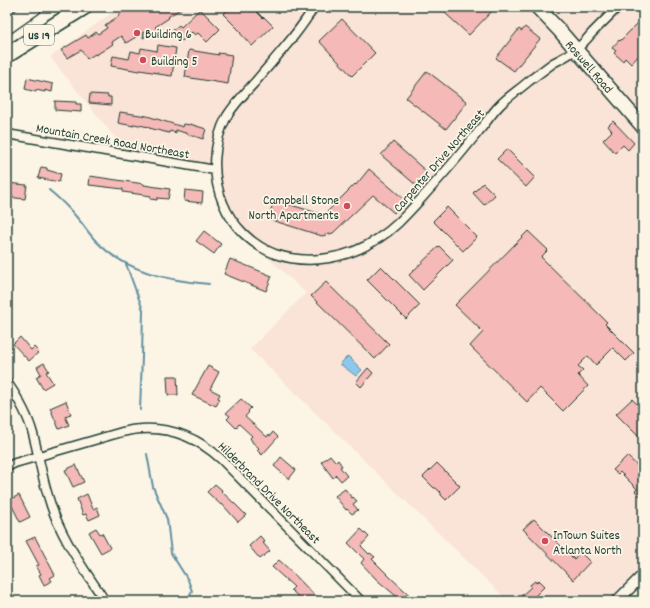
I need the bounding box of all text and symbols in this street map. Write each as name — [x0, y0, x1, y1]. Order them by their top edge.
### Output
road number: US 19 — [24, 25, 54, 45]
place label: Building 6 — [145, 26, 192, 45]
marker: Building 6 — [132, 28, 142, 38]
street label: Roswell Road — [560, 37, 617, 98]
place label: Building 5 — [151, 53, 197, 72]
marker: Building 5 — [138, 55, 148, 65]
street label: Carpenter Drive Northeast — [390, 106, 490, 217]
street label: Mountain Creek Road Northeast — [34, 120, 191, 165]
place label: Campbell Stone North Apartments — [249, 192, 339, 226]
marker: Campbell Stone North Apartments — [342, 201, 352, 211]
street label: Hilderbrand Drive Northeast — [213, 438, 324, 550]
place label: InTown Suites Atlanta North — [553, 527, 622, 561]
marker: InTown Suites Atlanta North — [540, 536, 550, 546]

